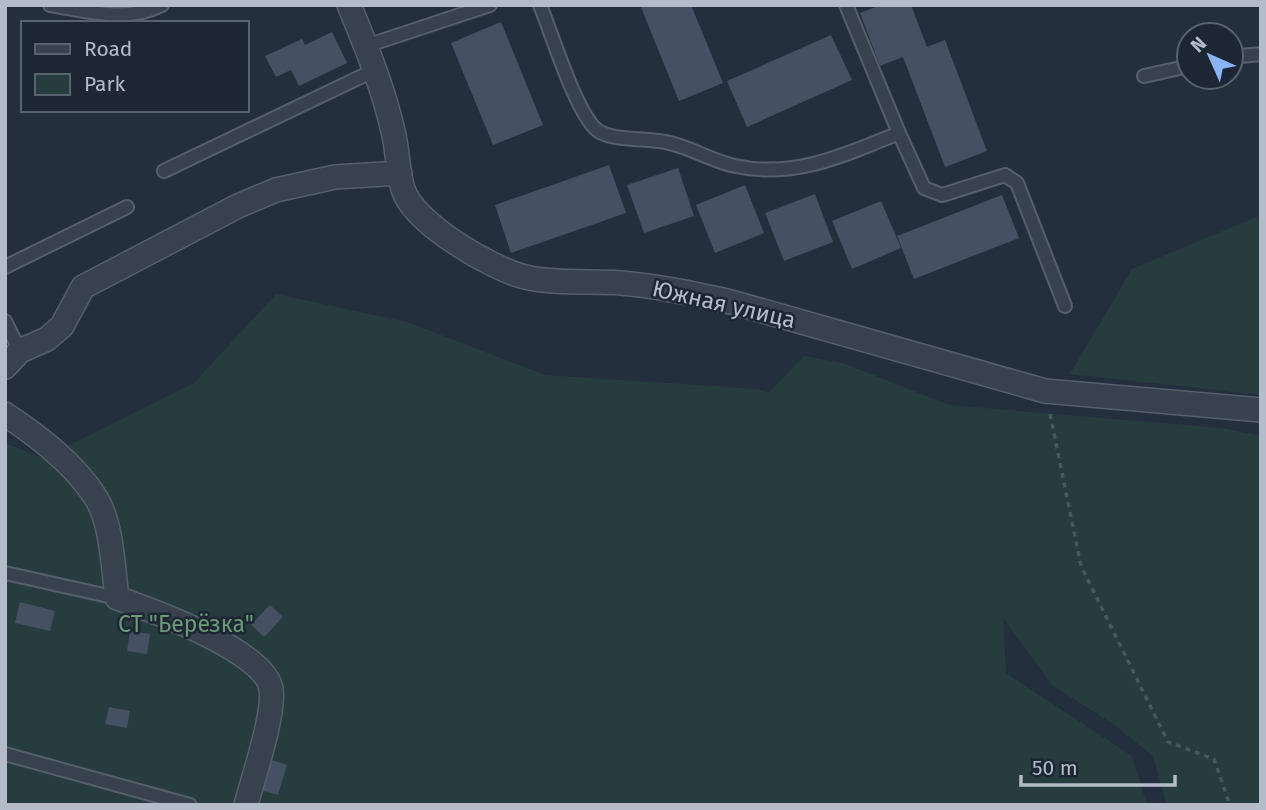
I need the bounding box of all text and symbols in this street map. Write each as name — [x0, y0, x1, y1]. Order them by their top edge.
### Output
legend — [21, 21, 248, 112]
north arrow — [1175, 21, 1245, 91]
text: N — [1186, 32, 1211, 57]
text: Road — [84, 36, 132, 62]
text: Park — [84, 71, 126, 97]
street label: Южная улица — [650, 274, 798, 334]
park label: СТ "Берёзка" — [118, 610, 254, 638]
scale bar — [1021, 744, 1175, 788]
text: 50 m — [1032, 755, 1078, 781]

